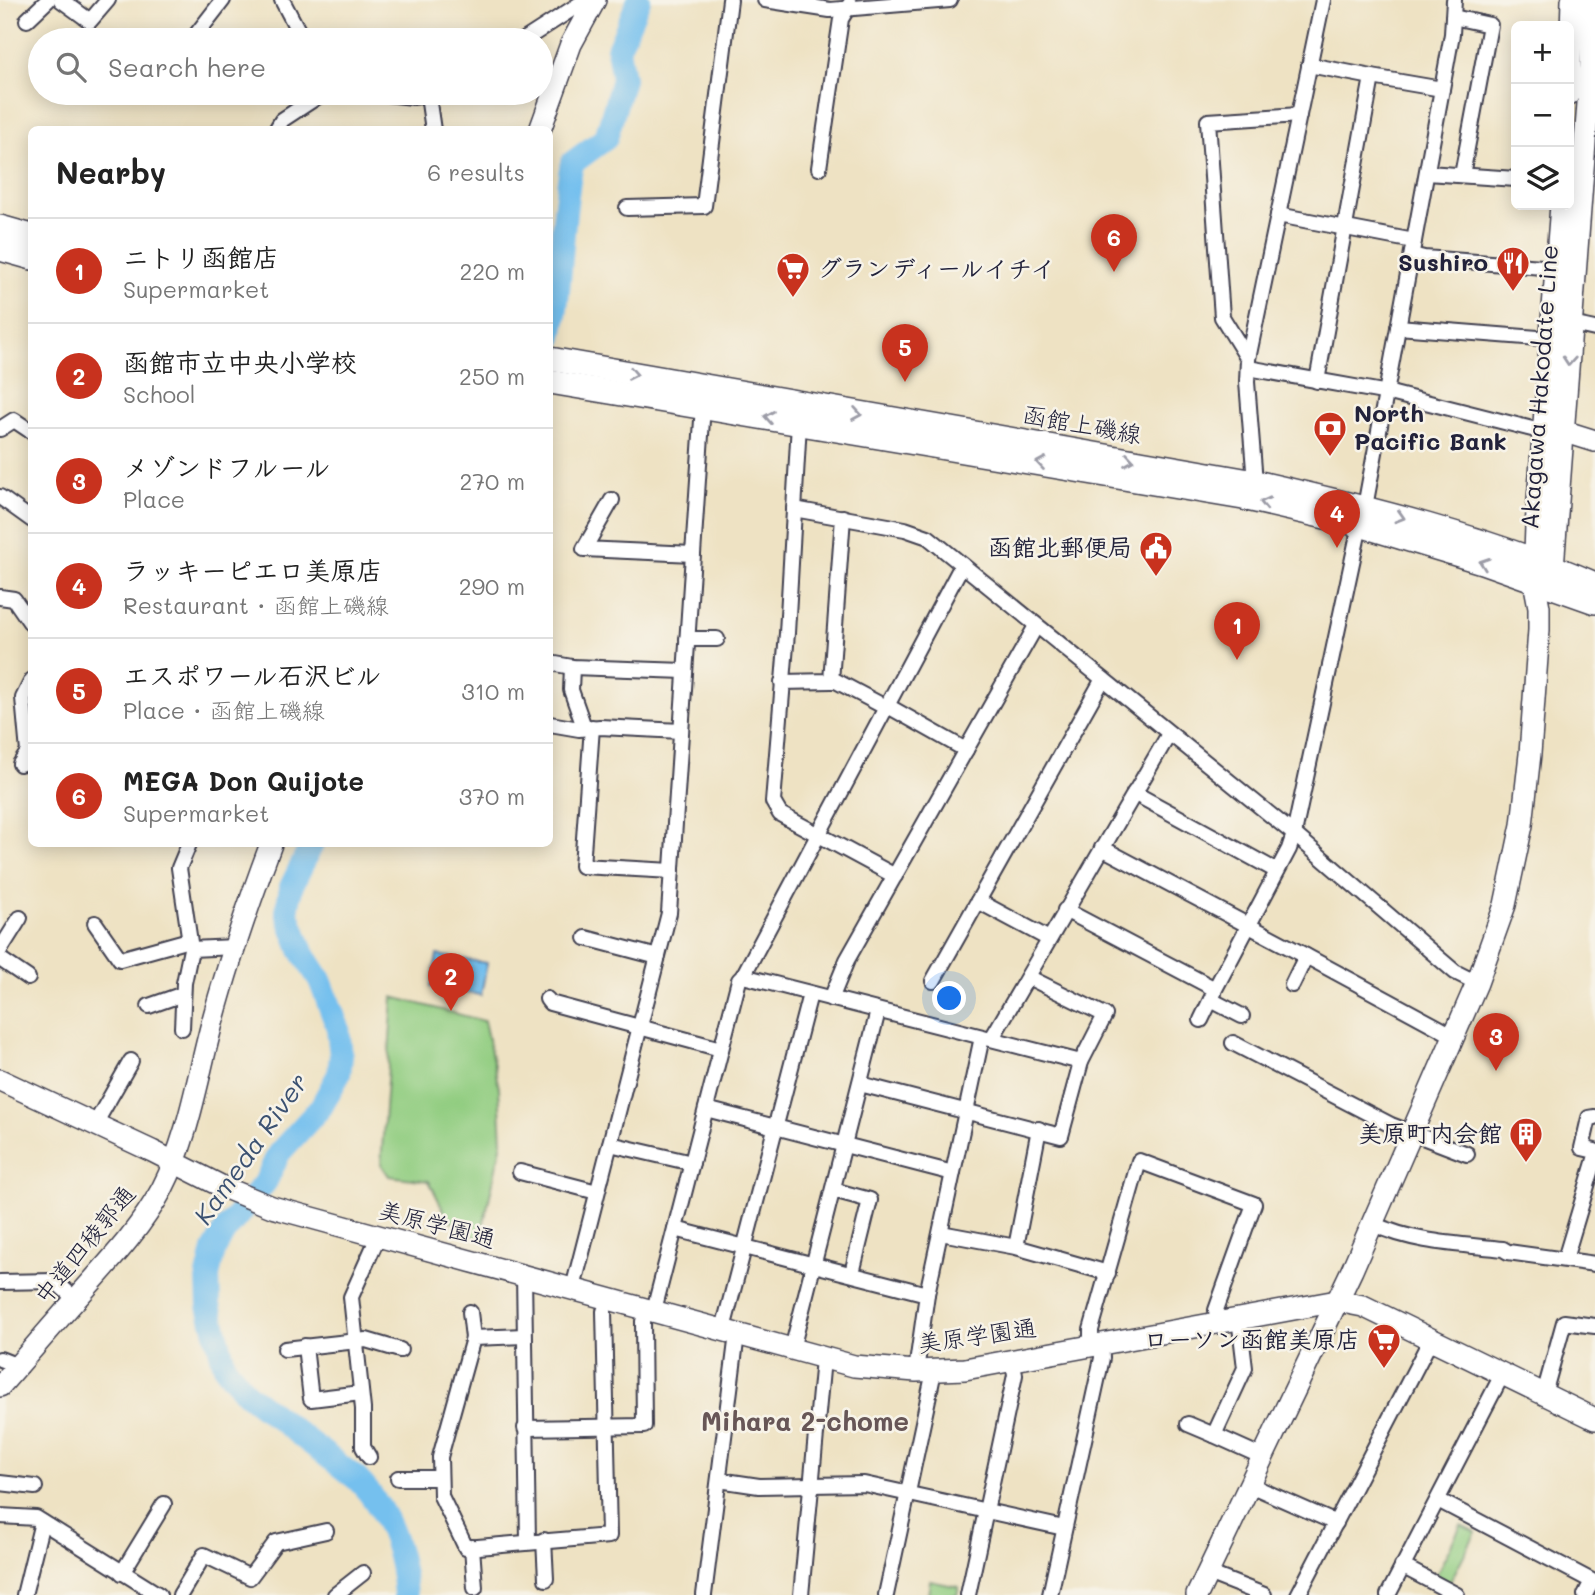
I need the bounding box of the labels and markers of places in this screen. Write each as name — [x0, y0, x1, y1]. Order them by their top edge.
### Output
pin: 6 — [1091, 214, 1137, 272]
restaurant icon: Sushiro — [1494, 244, 1532, 293]
place label: Sushiro — [1398, 246, 1488, 277]
supermarket icon: グランディールイチイ — [774, 250, 812, 299]
place label: グランディールイチイ — [818, 252, 1055, 283]
pin: 5 — [882, 324, 928, 382]
place label: North Pacific Bank — [1354, 397, 1507, 456]
bank icon: North Pacific Bank — [1311, 409, 1349, 458]
pin: 4 — [1314, 490, 1360, 548]
public building icon: 函館北郵便局 — [1137, 529, 1175, 578]
place label: 函館北郵便局 — [988, 531, 1132, 562]
pin: 1 — [1214, 602, 1260, 660]
pin: 2 — [428, 953, 474, 1011]
pin: 3 — [1473, 1013, 1519, 1071]
building icon: 美原町内会館 — [1507, 1115, 1545, 1164]
place label: 美原町内会館 — [1358, 1117, 1502, 1148]
supermarket icon: ローソン函館美原店 — [1365, 1321, 1403, 1370]
place label: ローソン函館美原店 — [1144, 1323, 1360, 1354]

